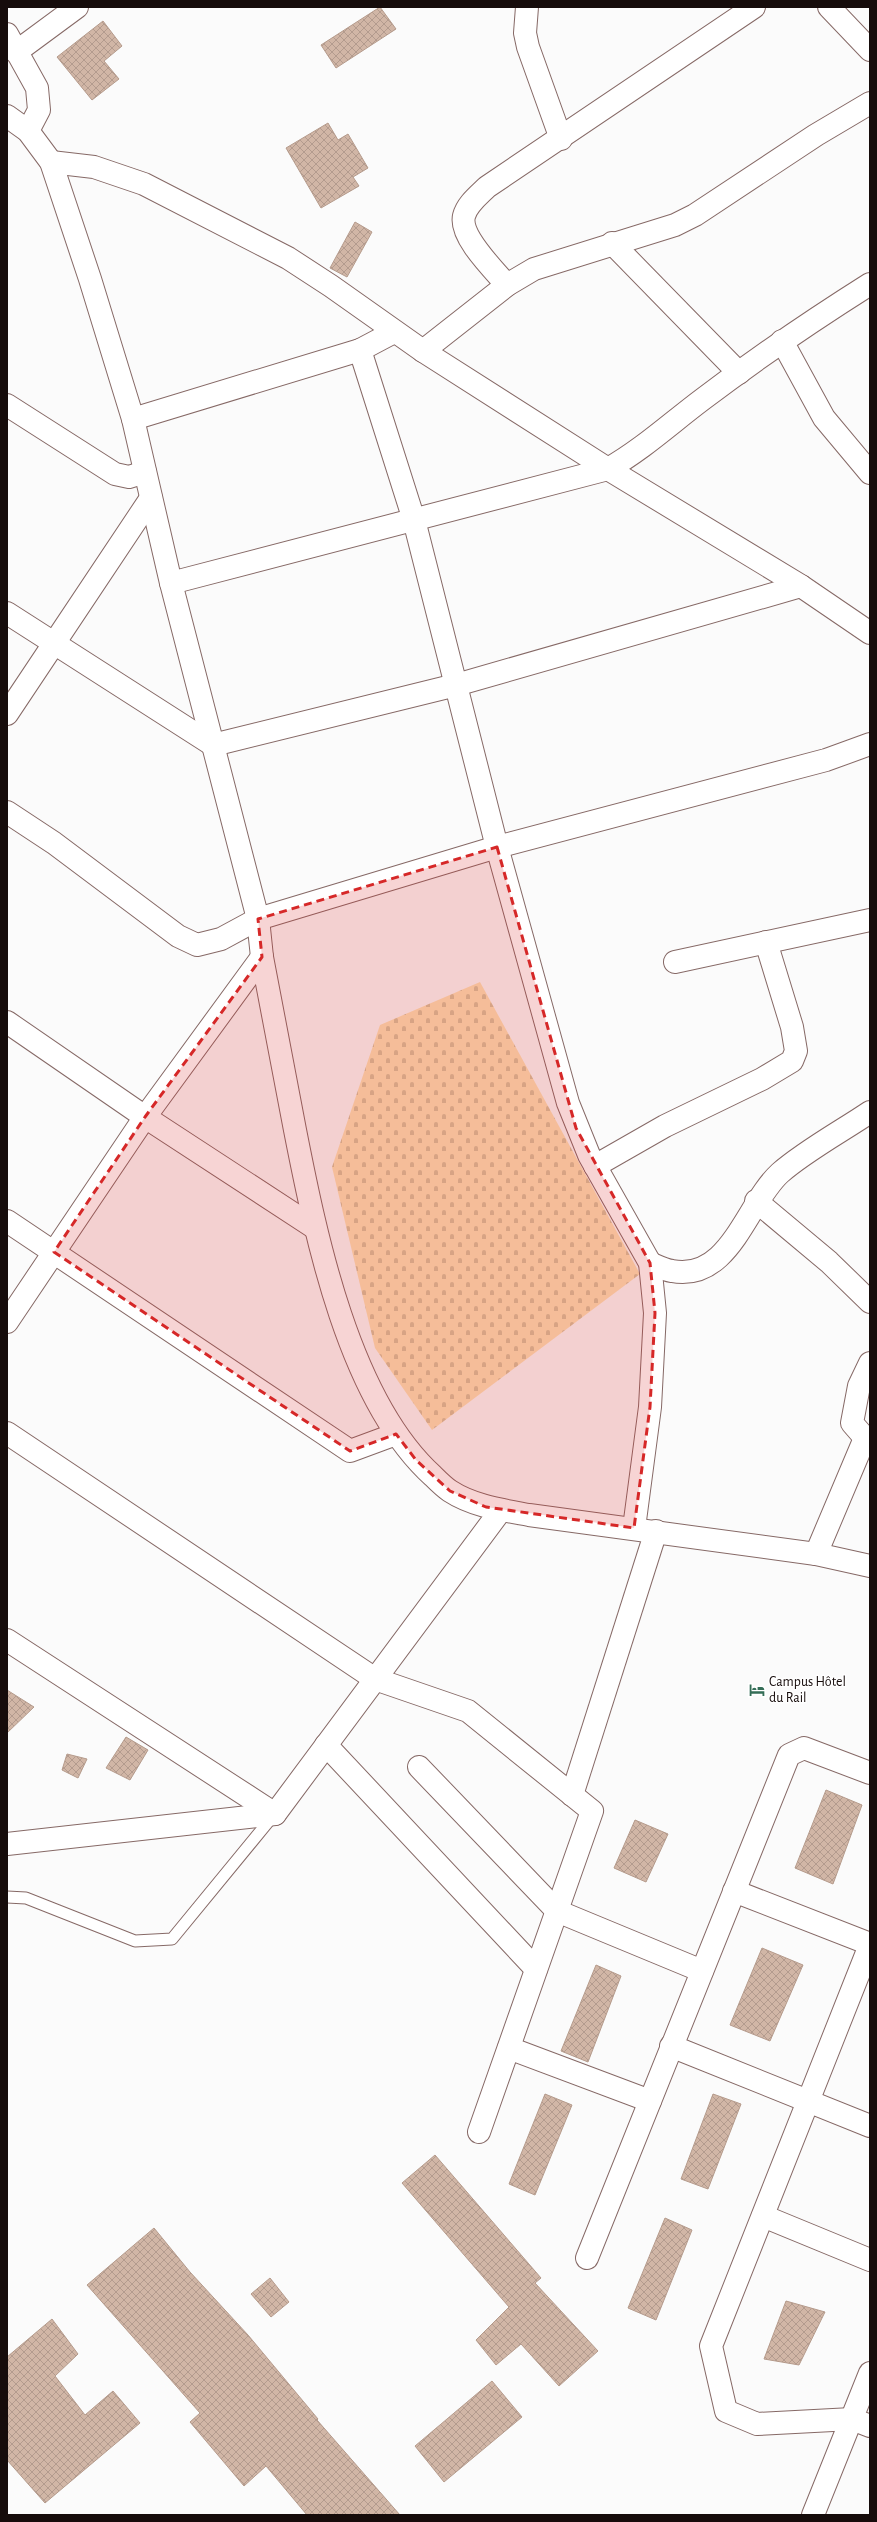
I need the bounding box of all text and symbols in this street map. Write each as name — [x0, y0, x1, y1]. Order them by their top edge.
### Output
place label: Campus Hôtel du Rail — [769, 1675, 846, 1705]
hotel icon: Campus Hôtel du Rail — [748, 1681, 766, 1699]

